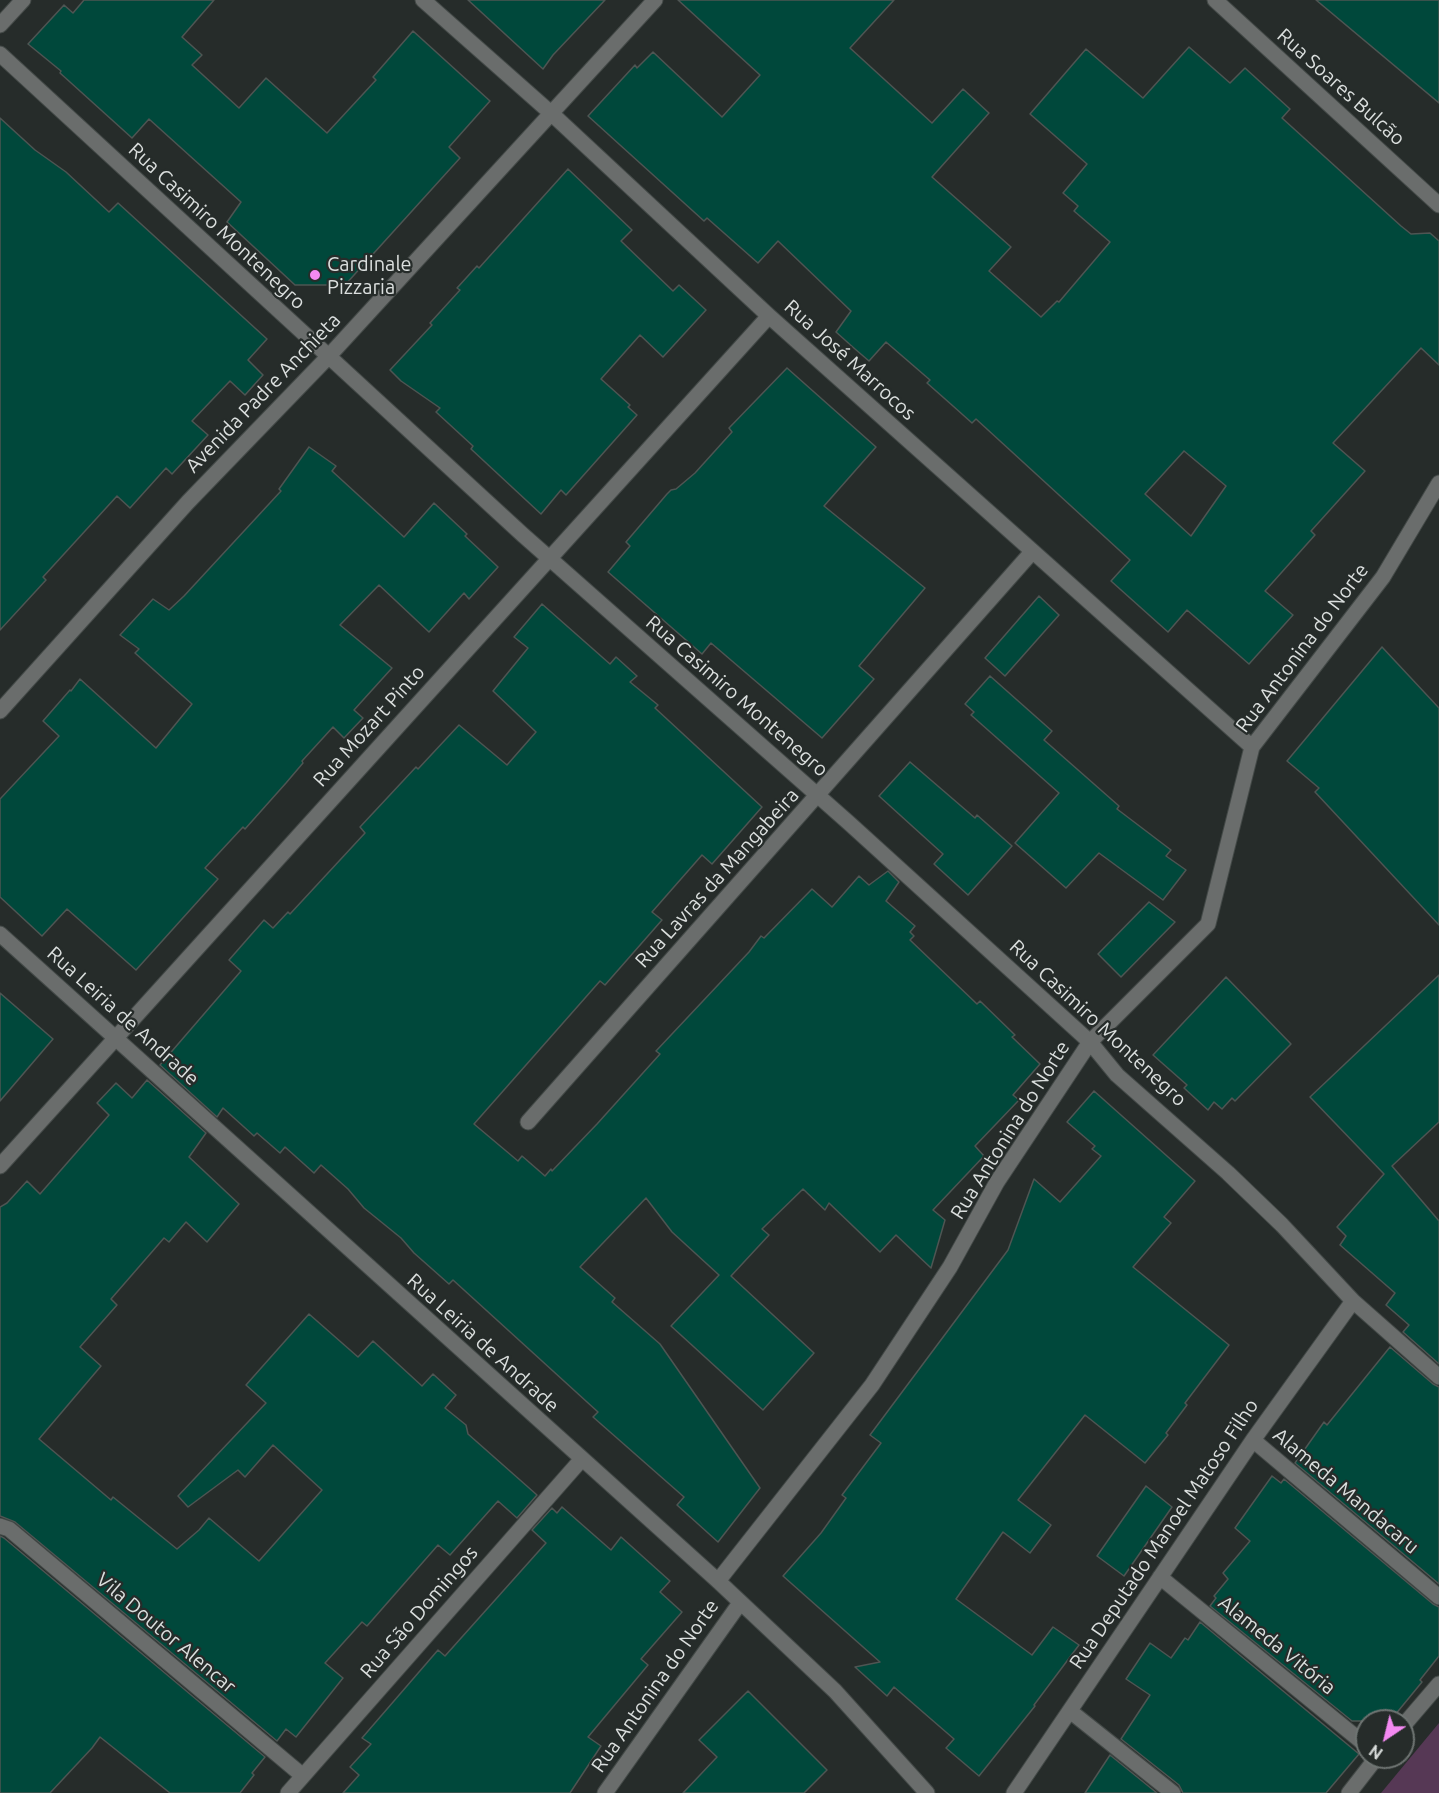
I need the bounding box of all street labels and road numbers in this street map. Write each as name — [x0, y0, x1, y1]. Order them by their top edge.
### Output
street label: Rua Soares Bulcão — [1272, 23, 1410, 151]
street label: Rua Casimiro Montenegro — [123, 138, 311, 314]
street label: Rua José Marrocos — [779, 295, 921, 425]
street label: Avenida Padre Anchieta — [181, 308, 345, 478]
street label: Rua Antonina do Norte — [1231, 559, 1373, 737]
street label: Rua Casimiro Montenegro — [641, 610, 833, 782]
street label: Rua Mozart Pinto — [308, 660, 430, 792]
street label: Rua Lavras da Mangabeira — [630, 783, 804, 973]
street label: Rua Casimiro Montenegro — [1004, 935, 1192, 1111]
street label: Rua Leiria de Andrade — [42, 941, 204, 1091]
street label: Rua Antonina do Norte — [945, 1036, 1075, 1224]
street label: Rua Leiria de Andrade — [402, 1268, 564, 1418]
street label: Rua Deputado Manoel Matoso Filho — [1064, 1394, 1264, 1674]
street label: Alameda Mandacaru — [1268, 1423, 1424, 1559]
street label: Rua São Domingos — [355, 1541, 483, 1683]
street label: Vila Doutor Alencar — [91, 1568, 241, 1698]
street label: Alameda Vitória — [1214, 1590, 1340, 1700]
street label: Rua Antonina do Norte — [586, 1595, 724, 1777]

